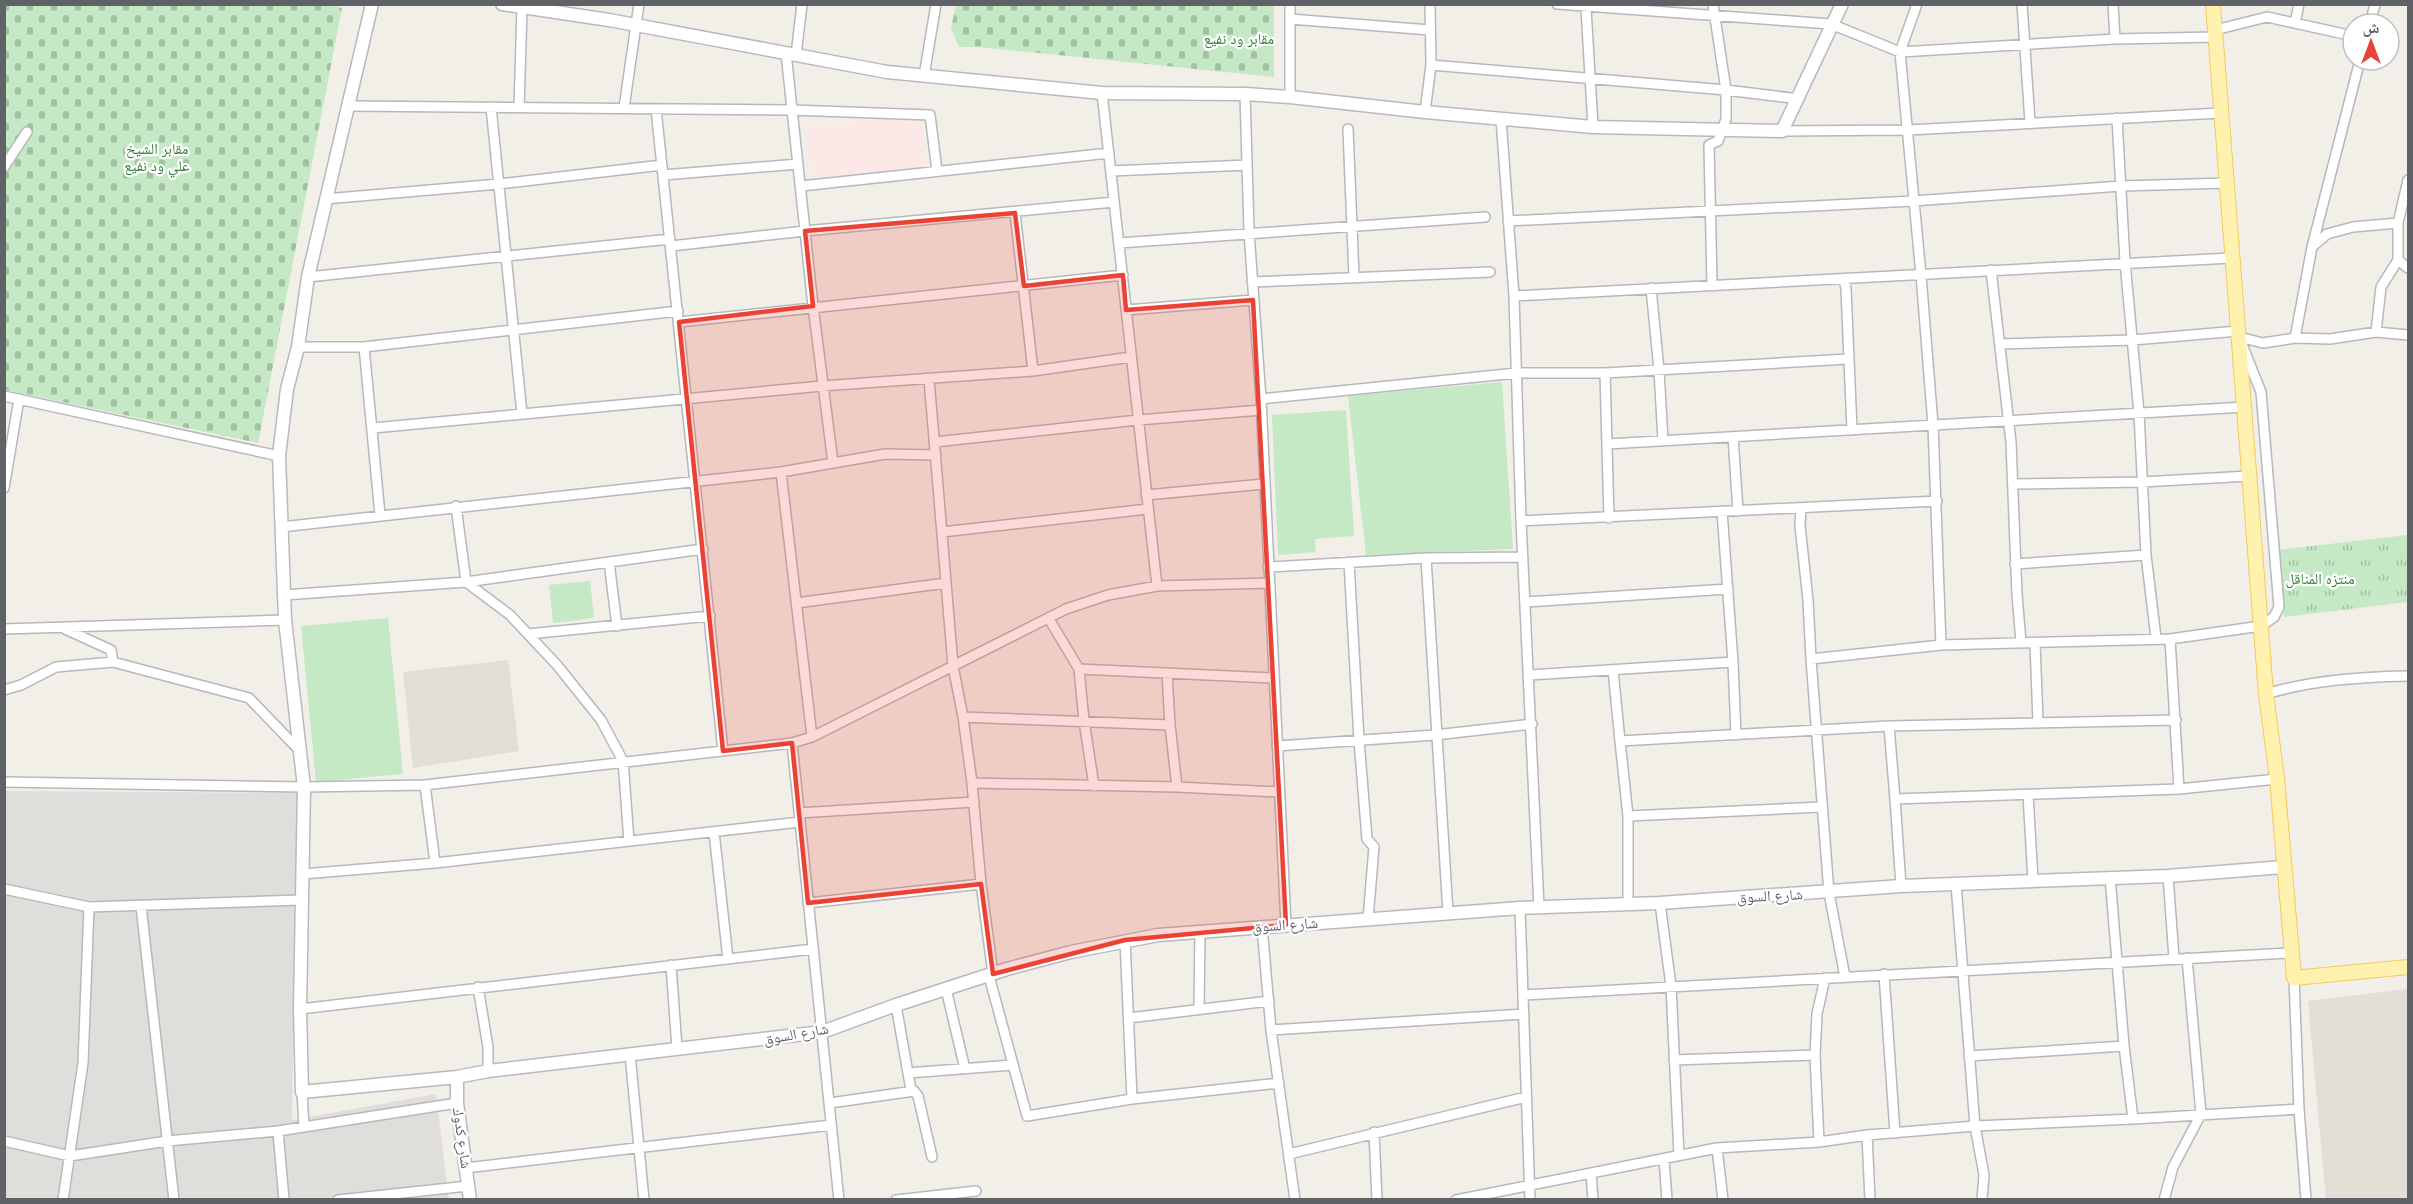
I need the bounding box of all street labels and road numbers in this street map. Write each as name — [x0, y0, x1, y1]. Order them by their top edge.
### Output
street label: شارع السوق — [1737, 884, 1804, 908]
street label: شارع السوق — [1251, 913, 1319, 937]
street label: شارع السوق — [762, 1018, 830, 1050]
street label: شارع كدوك — [448, 1106, 476, 1170]

